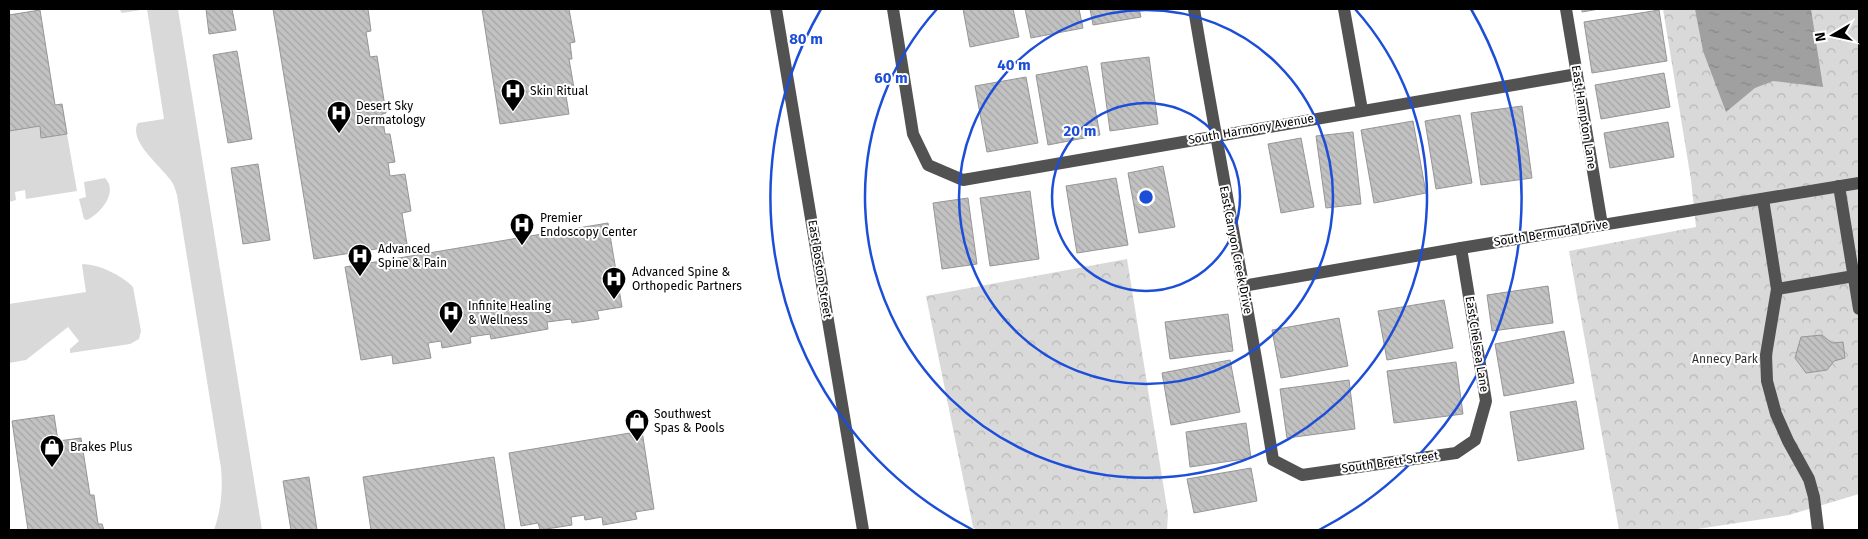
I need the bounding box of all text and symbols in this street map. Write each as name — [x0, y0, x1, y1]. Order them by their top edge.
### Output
north arrow — [1808, 10, 1858, 60]
text: 80 m — [789, 30, 823, 48]
text: N — [1812, 31, 1830, 43]
text: 40 m — [997, 56, 1031, 74]
street label: East Hampton Lane — [1569, 64, 1599, 170]
text: 60 m — [874, 69, 908, 87]
hospital icon: Skin Ritual — [500, 78, 526, 112]
place label: Skin Ritual — [530, 84, 589, 98]
place label: Desert Sky Dermatology — [356, 99, 426, 127]
hospital icon: Desert Sky Dermatology — [326, 100, 352, 134]
street label: South Harmony Avenue — [1187, 111, 1315, 147]
text: 20 m — [1064, 122, 1096, 140]
street label: East Canyon Creek Drive — [1217, 185, 1255, 315]
centre of rings — [1137, 188, 1155, 206]
place label: Premier Endoscopy Center — [540, 211, 638, 239]
hospital icon: Premier Endoscopy Center — [509, 212, 535, 246]
street label: South Bermuda Drive — [1493, 217, 1609, 249]
street label: East Boston Street — [805, 219, 835, 320]
place label: Advanced Spine & Pain — [378, 242, 447, 270]
hospital icon: Advanced Spine & Pain — [347, 243, 373, 277]
place label: Advanced Spine & Orthopedic Partners — [632, 265, 742, 293]
hospital icon: Advanced Spine & Orthopedic Partners — [601, 266, 627, 300]
street label: East Chelsea Lane — [1462, 295, 1492, 393]
place label: Infinite Healing & Wellness — [468, 299, 552, 327]
hospital icon: Infinite Healing & Wellness — [438, 300, 464, 334]
park label: Annecy Park — [1692, 352, 1759, 366]
place label: Southwest Spas & Pools — [654, 407, 725, 435]
shop icon: Southwest Spas & Pools — [624, 408, 650, 442]
shop icon: Brakes Plus — [39, 434, 65, 468]
place label: Brakes Plus — [70, 440, 133, 454]
street label: South Brett Street — [1341, 448, 1440, 476]

